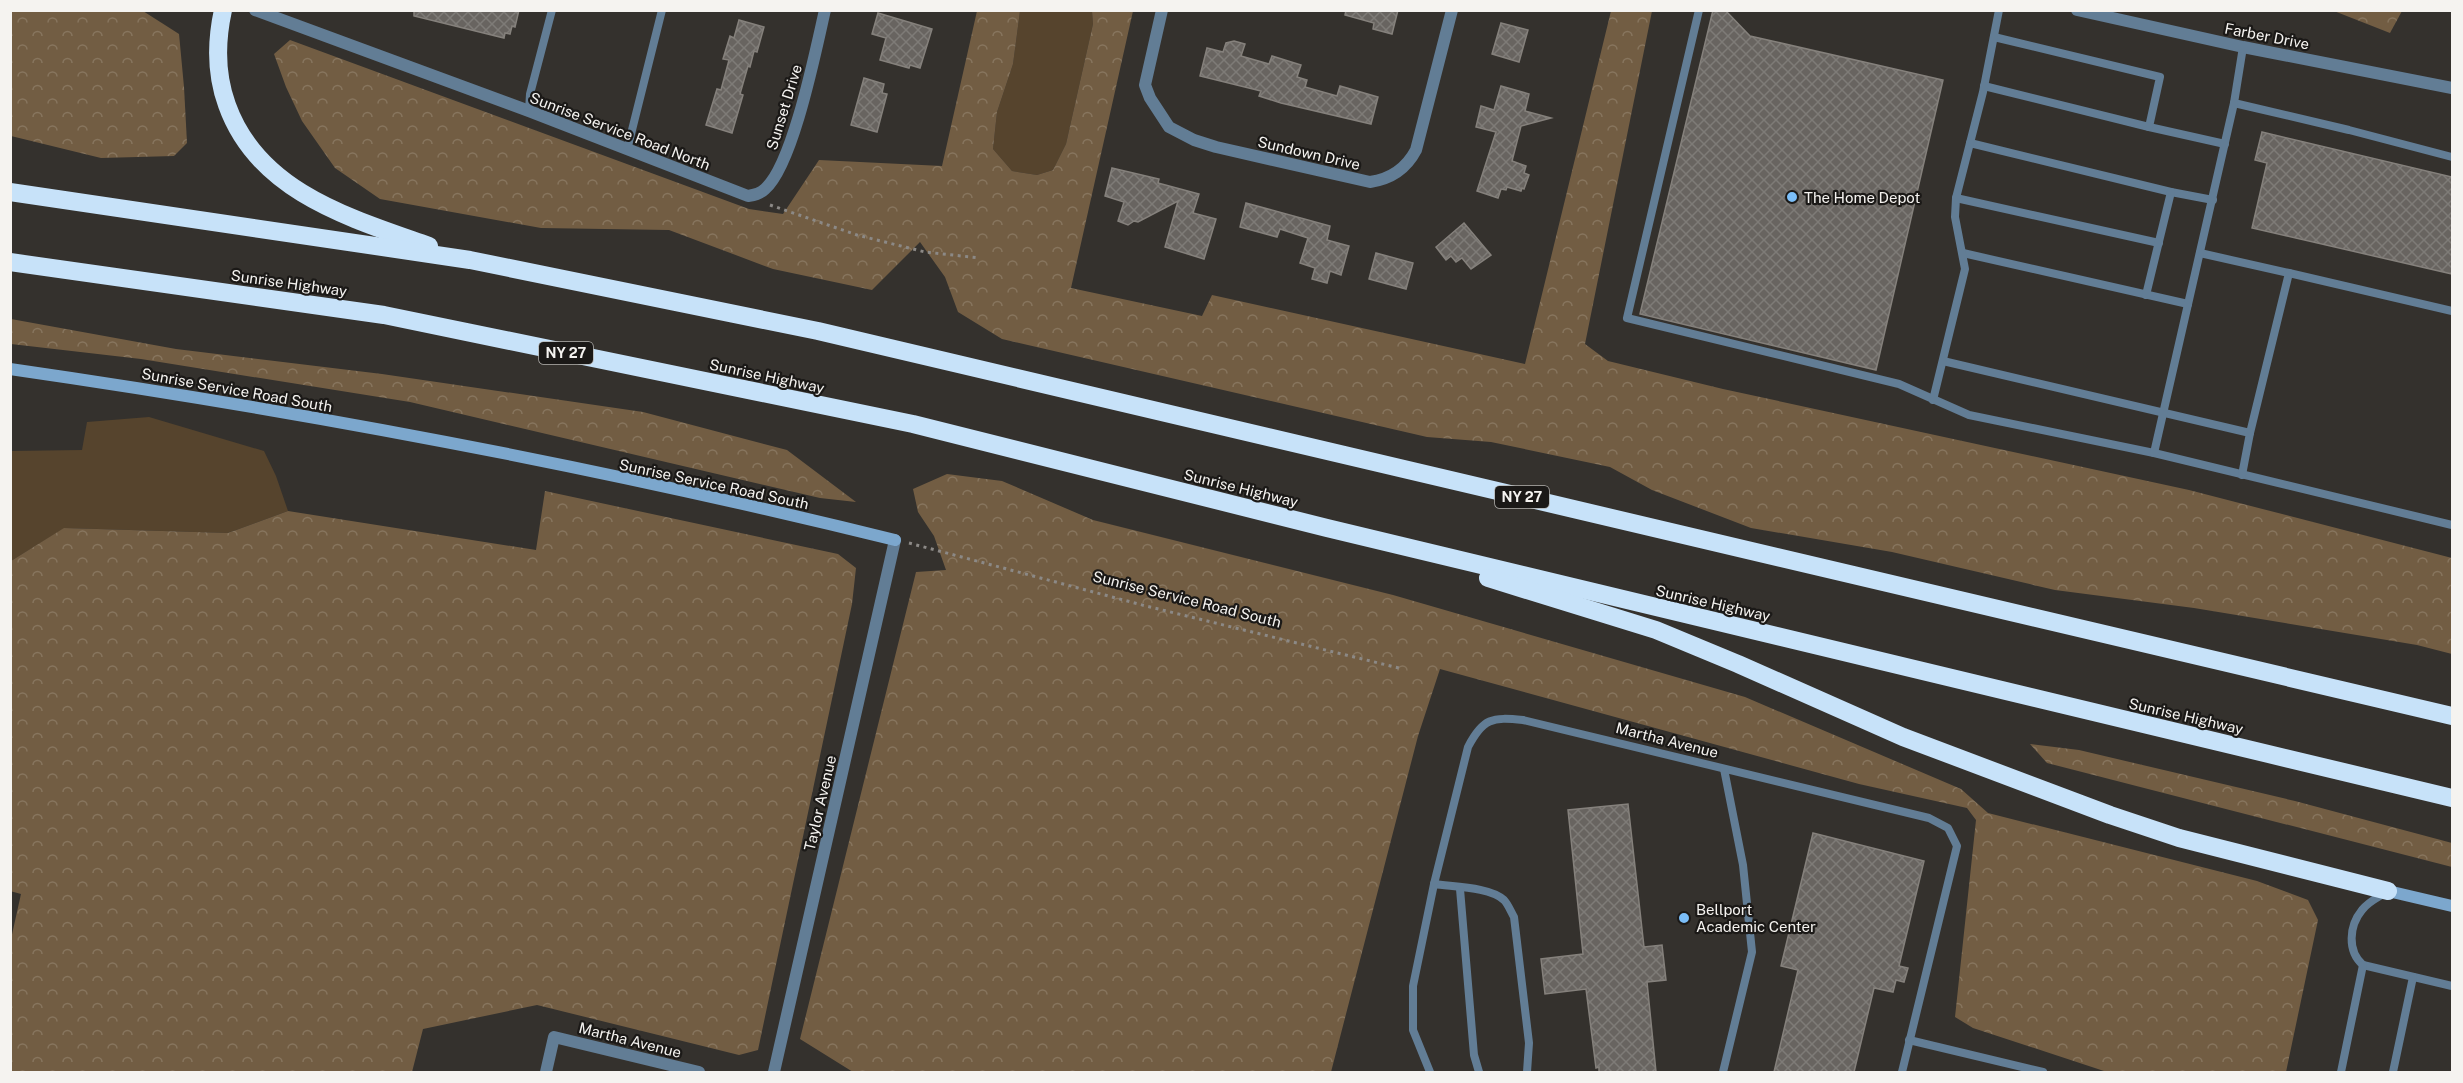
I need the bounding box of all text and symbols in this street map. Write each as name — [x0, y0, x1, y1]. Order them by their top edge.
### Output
street label: Farber Drive — [2223, 19, 2311, 53]
street label: Sunset Drive — [763, 62, 805, 152]
street label: Sunrise Service Road North — [527, 89, 713, 173]
street label: Sundown Drive — [1256, 133, 1362, 173]
place label: The Home Depot — [1804, 189, 1920, 206]
marker: The Home Depot — [1785, 190, 1799, 204]
street label: Sunrise Highway — [230, 266, 348, 300]
road number: NY 27 — [539, 342, 593, 364]
street label: Sunrise Highway — [708, 355, 826, 397]
street label: Sunrise Service Road South — [140, 365, 334, 415]
street label: Sunrise Service Road South — [618, 456, 810, 512]
street label: Sunrise Highway — [1182, 466, 1300, 510]
road number: NY 27 — [1495, 486, 1549, 508]
street label: Sunrise Service Road South — [1091, 567, 1283, 631]
street label: Sunrise Highway — [1654, 582, 1772, 624]
street label: Sunrise Highway — [2127, 695, 2245, 737]
street label: Martha Avenue — [1614, 719, 1720, 761]
street label: Taylor Avenue — [801, 753, 839, 853]
place label: Bellport Academic Center — [1696, 901, 1816, 935]
marker: Bellport Academic Center — [1677, 911, 1691, 925]
street label: Martha Avenue — [577, 1019, 683, 1061]

